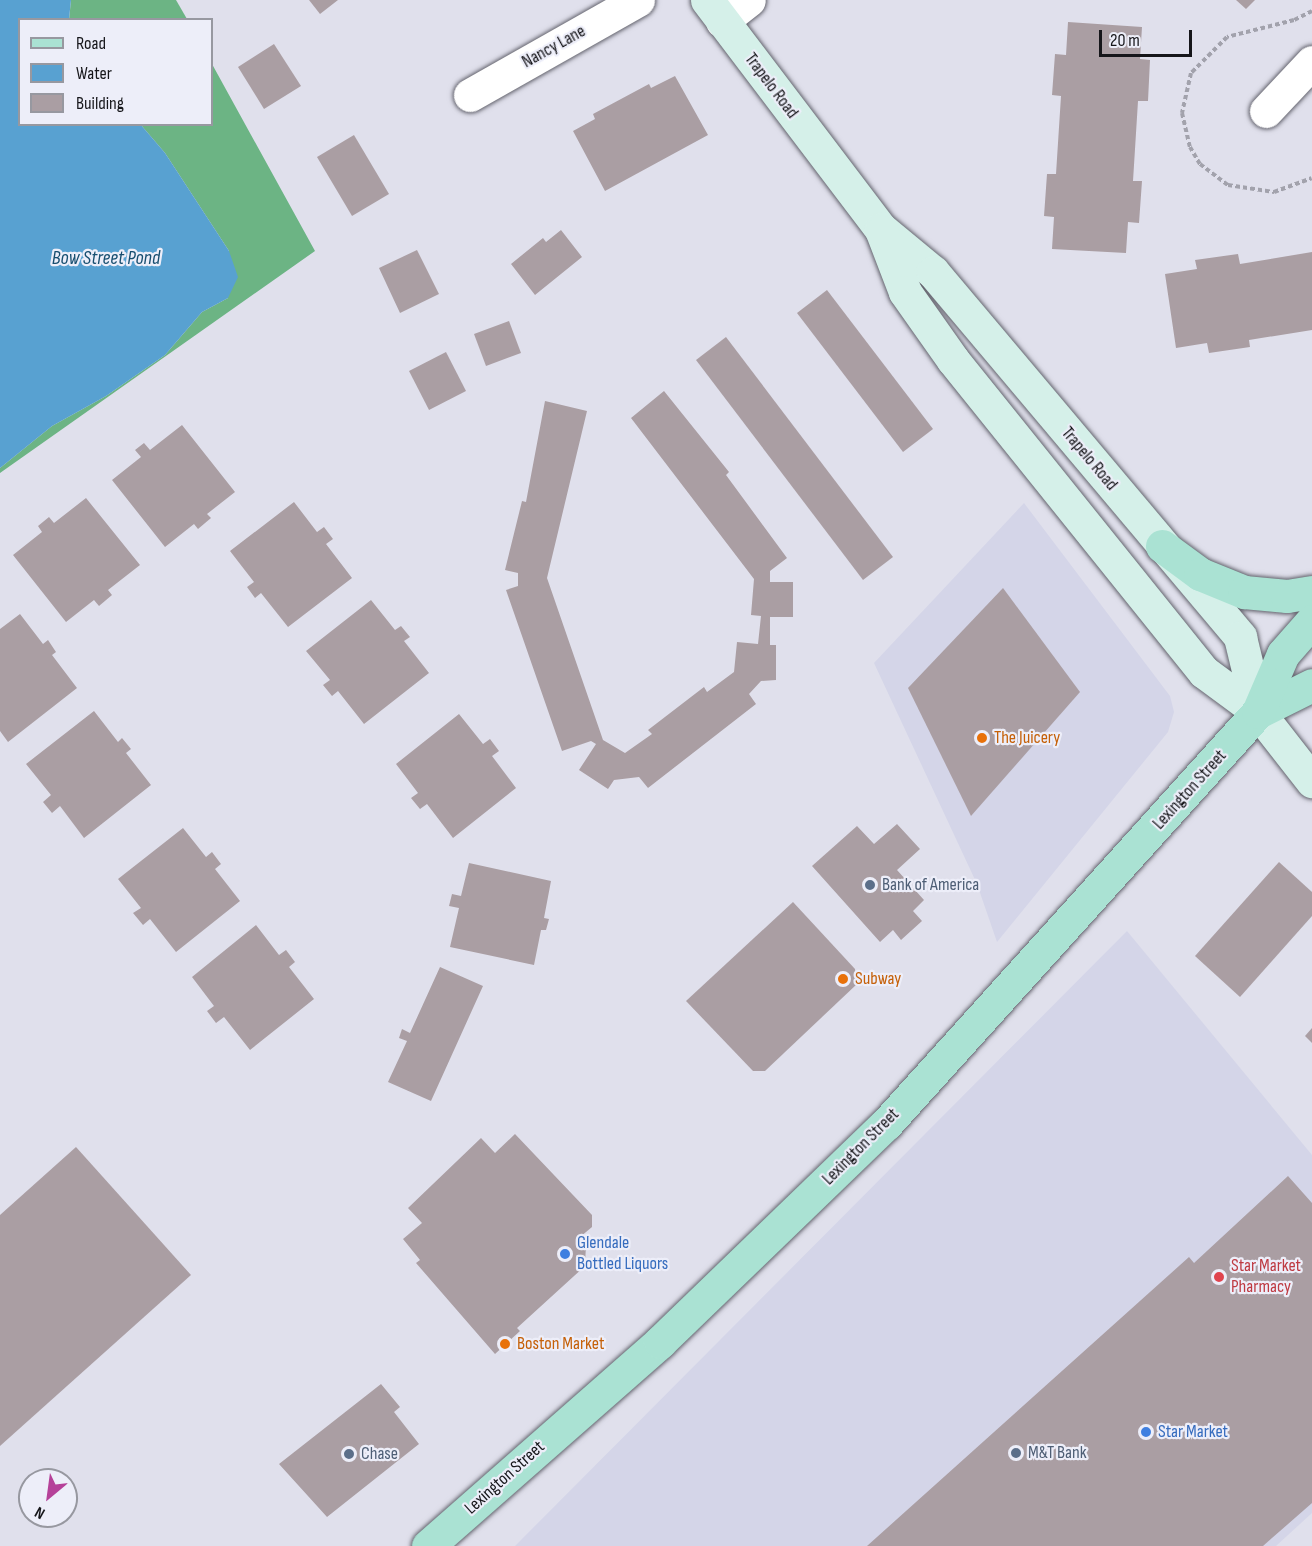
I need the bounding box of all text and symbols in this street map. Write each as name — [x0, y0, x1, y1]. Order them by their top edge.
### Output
legend — [18, 18, 213, 126]
scale bar — [1102, 18, 1195, 56]
street label: Nancy Lane — [518, 21, 590, 73]
text: 20 m — [1110, 30, 1140, 51]
text: Road — [76, 33, 106, 54]
street label: Trapelo Road — [739, 49, 803, 123]
text: Water — [76, 63, 112, 84]
text: Building — [76, 93, 124, 114]
water label: Bow Street Pond — [52, 246, 160, 270]
street label: Trapelo Road — [1056, 423, 1122, 495]
place label: The Juicery — [994, 727, 1060, 749]
marker: The Juicery — [975, 731, 989, 745]
street label: Lexington Street — [1149, 746, 1231, 834]
place label: Bank of America — [882, 874, 979, 896]
marker: Bank of America — [863, 878, 877, 892]
place label: Subway — [855, 968, 901, 990]
marker: Subway — [836, 972, 850, 986]
street label: Lexington Street — [818, 1104, 904, 1190]
place label: Glendale Bottled Liquors — [577, 1233, 668, 1276]
marker: Glendale Bottled Liquors — [558, 1247, 572, 1261]
place label: Star Market Pharmacy — [1231, 1256, 1301, 1298]
marker: Star Market Pharmacy — [1212, 1270, 1226, 1284]
place label: Boston Market — [517, 1333, 604, 1355]
marker: Boston Market — [498, 1337, 512, 1351]
place label: Star Market — [1158, 1421, 1228, 1443]
marker: Star Market — [1139, 1425, 1153, 1439]
street label: Lexington Street — [461, 1437, 549, 1519]
place label: M&T Bank — [1028, 1442, 1087, 1464]
place label: Chase — [361, 1443, 398, 1465]
marker: M&T Bank — [1009, 1446, 1023, 1460]
marker: Chase — [342, 1447, 356, 1461]
north arrow — [18, 1468, 78, 1528]
text: N — [32, 1502, 48, 1523]

